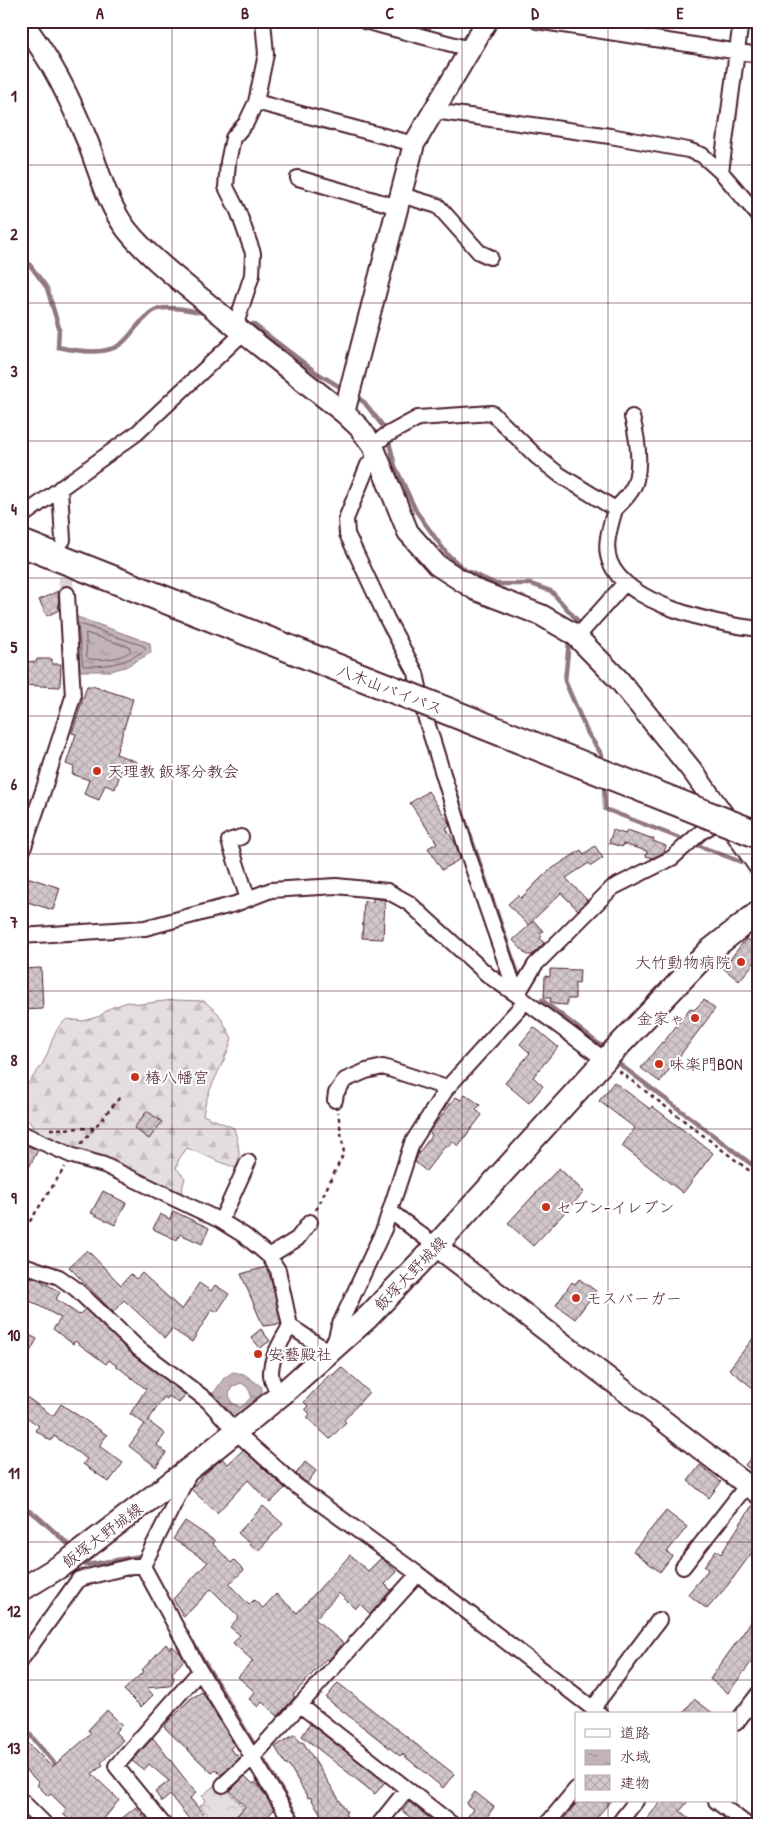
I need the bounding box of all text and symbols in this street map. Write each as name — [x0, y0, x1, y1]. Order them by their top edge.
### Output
text: A — [96, 2, 104, 24]
text: B — [241, 2, 249, 24]
text: C — [386, 2, 395, 24]
text: D — [531, 2, 539, 24]
text: E — [676, 2, 684, 24]
text: 1 — [11, 85, 17, 107]
text: 2 — [10, 223, 18, 245]
text: 3 — [10, 360, 18, 382]
text: 4 — [11, 498, 17, 520]
text: 5 — [11, 636, 18, 658]
street label: 八木山バイパス — [334, 659, 446, 719]
place label: 天理教 飯塚分教会 — [107, 760, 239, 782]
marker: 天理教 飯塚分教会 — [91, 765, 103, 777]
text: 6 — [11, 773, 18, 795]
text: 7 — [9, 911, 18, 933]
place label: 大竹動物病院 — [635, 951, 731, 973]
marker: 大竹動物病院 — [735, 956, 747, 968]
place label: 金家ゃ — [637, 1007, 685, 1029]
marker: 金家ゃ — [689, 1012, 701, 1024]
text: 8 — [11, 1049, 18, 1071]
place label: 味楽門BON — [669, 1053, 743, 1075]
marker: 味楽門BON — [653, 1058, 665, 1070]
place label: 椿八幡宮 — [145, 1066, 209, 1088]
marker: 椿八幡宮 — [129, 1071, 141, 1083]
text: 9 — [11, 1187, 17, 1209]
place label: セブン-イレブン — [556, 1196, 674, 1218]
marker: セブン-イレブン — [540, 1201, 552, 1213]
street label: 飯塚大野城線 — [369, 1231, 451, 1315]
place label: モスバーガー — [586, 1287, 682, 1309]
marker: モスバーガー — [570, 1292, 582, 1304]
text: 10 — [8, 1324, 20, 1346]
place label: 安藝殿社 — [268, 1343, 332, 1365]
marker: 安藝殿社 — [252, 1348, 264, 1360]
text: 11 — [8, 1462, 20, 1484]
street label: 飯塚大野城線 — [57, 1497, 147, 1573]
text: 12 — [7, 1600, 21, 1622]
legend — [575, 1712, 738, 1802]
text: 道路 — [620, 1722, 650, 1743]
text: 13 — [8, 1737, 20, 1759]
text: 水域 — [620, 1746, 650, 1767]
text: 建物 — [620, 1772, 650, 1793]

